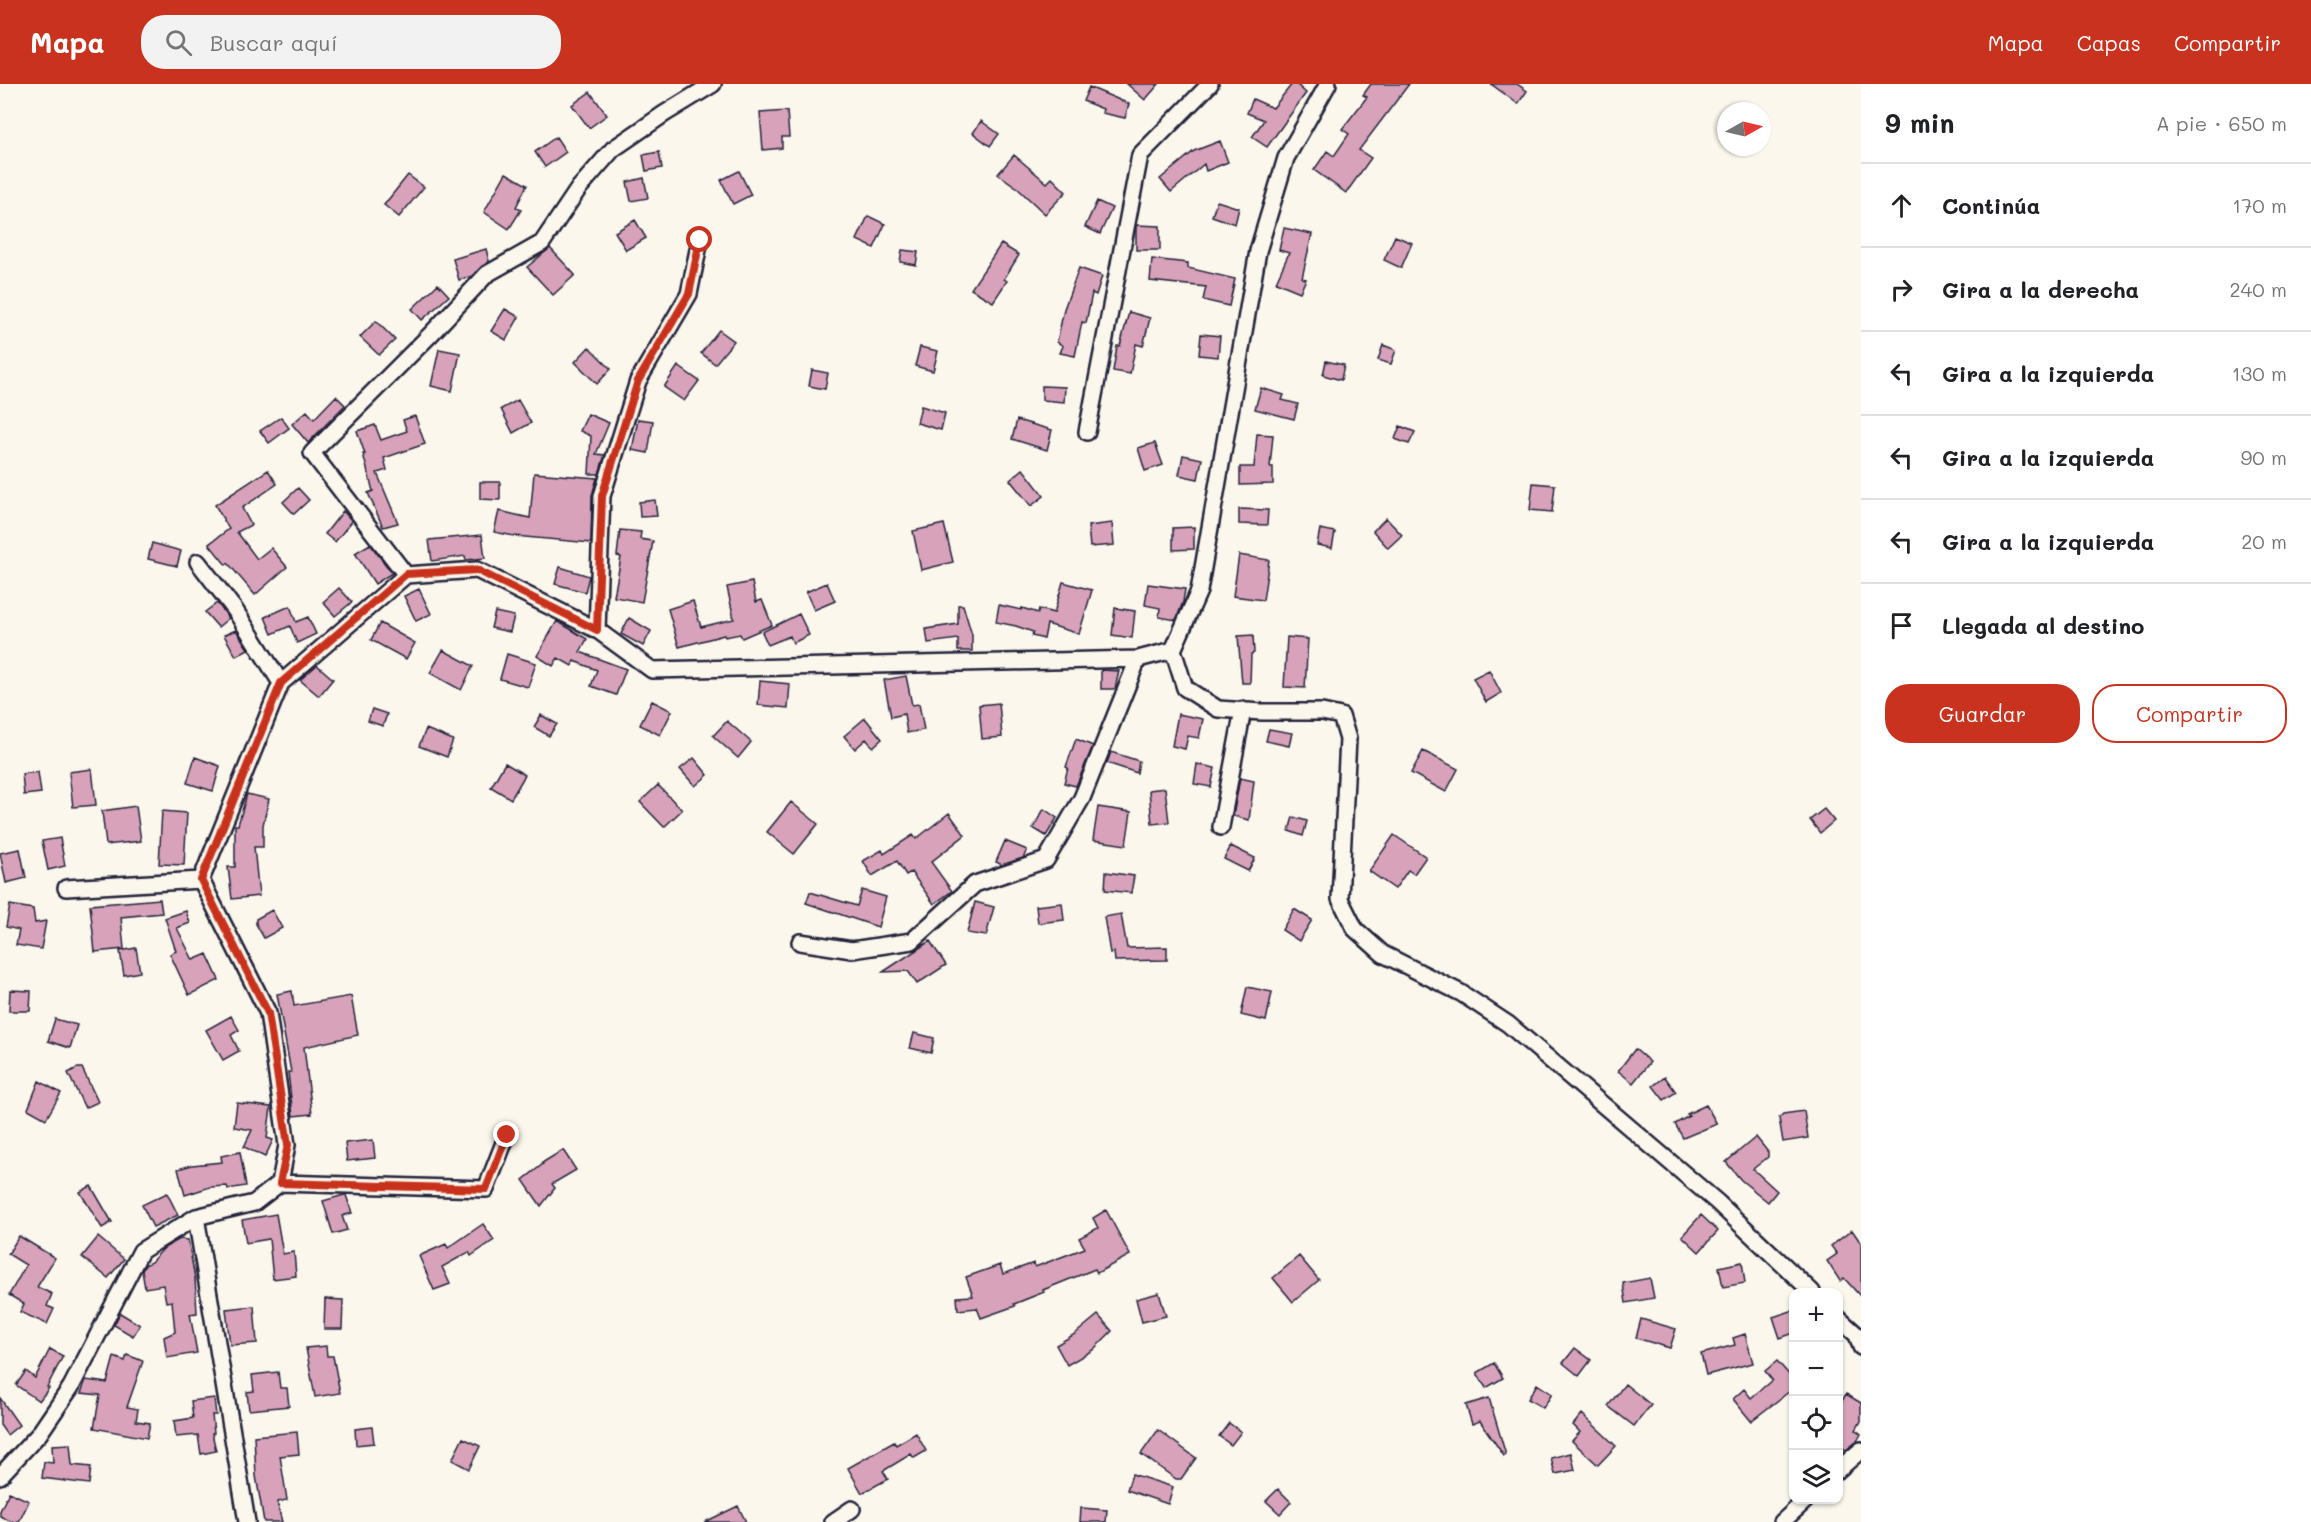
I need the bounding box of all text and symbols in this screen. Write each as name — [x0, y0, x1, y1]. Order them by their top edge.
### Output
search box — [141, 15, 561, 69]
text: Mapa — [30, 24, 105, 60]
icon: search — [162, 26, 195, 59]
text: Buscar aquí — [210, 28, 338, 57]
text: Mapa — [1988, 29, 2044, 56]
text: Capas — [2077, 29, 2141, 56]
text: Compartir — [2174, 29, 2281, 56]
north arrow — [1717, 102, 1771, 156]
text: 9 min — [1885, 106, 1954, 140]
text: A pie · 650 m — [2156, 110, 2287, 136]
icon: ahead — [1885, 189, 1918, 222]
text: Continúa — [1942, 191, 2040, 220]
text: 170 m — [2232, 192, 2287, 218]
route start — [686, 226, 712, 252]
icon: right — [1885, 273, 1918, 306]
text: Gira a la derecha — [1942, 275, 2139, 304]
text: 240 m — [2229, 276, 2287, 302]
icon: left — [1885, 357, 1918, 390]
text: Gira a la izquierda — [1942, 359, 2154, 388]
text: 130 m — [2232, 360, 2287, 386]
icon: left — [1885, 441, 1918, 474]
text: Gira a la izquierda — [1942, 443, 2154, 472]
text: 90 m — [2241, 444, 2287, 470]
icon: left — [1885, 525, 1918, 558]
text: Gira a la izquierda — [1942, 527, 2154, 556]
text: 20 m — [2241, 528, 2287, 554]
icon: arrive — [1885, 609, 1918, 642]
text: Llegada al destino — [1942, 611, 2144, 640]
button: Guardar — [1885, 684, 2080, 743]
button: Compartir — [2092, 684, 2287, 743]
route end — [493, 1121, 519, 1147]
map controls — [1789, 1288, 1843, 1504]
button: + — [1789, 1288, 1843, 1342]
button: − — [1789, 1342, 1843, 1396]
button: locate — [1789, 1396, 1843, 1450]
button: layers — [1789, 1450, 1843, 1504]

